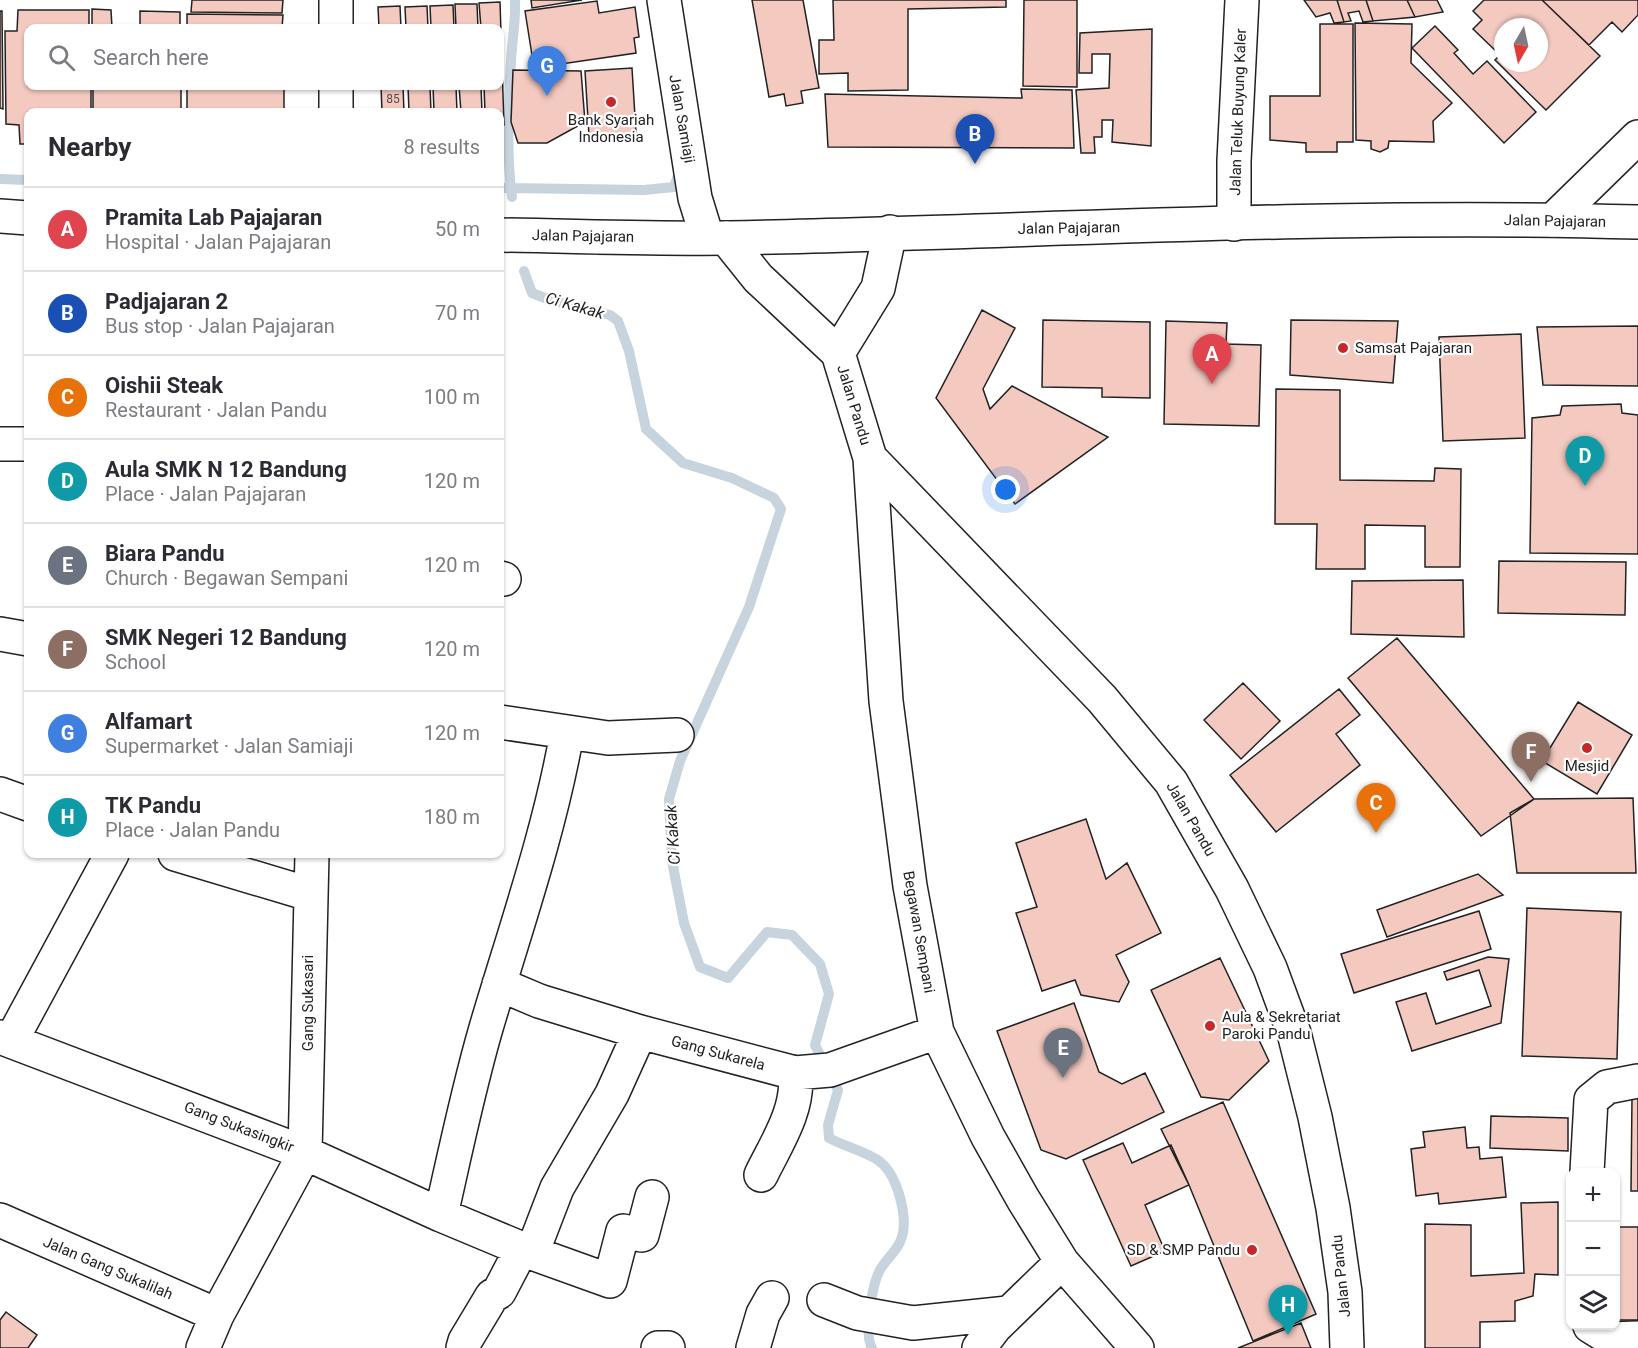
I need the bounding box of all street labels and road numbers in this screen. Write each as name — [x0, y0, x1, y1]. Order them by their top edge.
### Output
street label: Jalan Teluk Buyung Kaler — [1226, 28, 1250, 196]
street label: Jalan Samiaji — [665, 73, 699, 165]
street label: Jalan Pajajaran — [1504, 211, 1606, 231]
street label: Jalan Pajajaran — [1018, 218, 1120, 238]
street label: Jalan Pajajaran — [532, 226, 634, 246]
street label: Jalan Pandu — [833, 363, 875, 447]
street label: Jalan Pandu — [1163, 779, 1219, 859]
street label: Begawan Sempani — [899, 869, 939, 995]
street label: Gang Sukasari — [299, 955, 317, 1051]
street label: Gang Sukarela — [669, 1032, 767, 1074]
street label: Gang Sukasingkir — [182, 1098, 296, 1156]
street label: Jalan Gang Sukalilah — [40, 1232, 176, 1304]
street label: Jalan Pandu — [1328, 1234, 1354, 1318]

